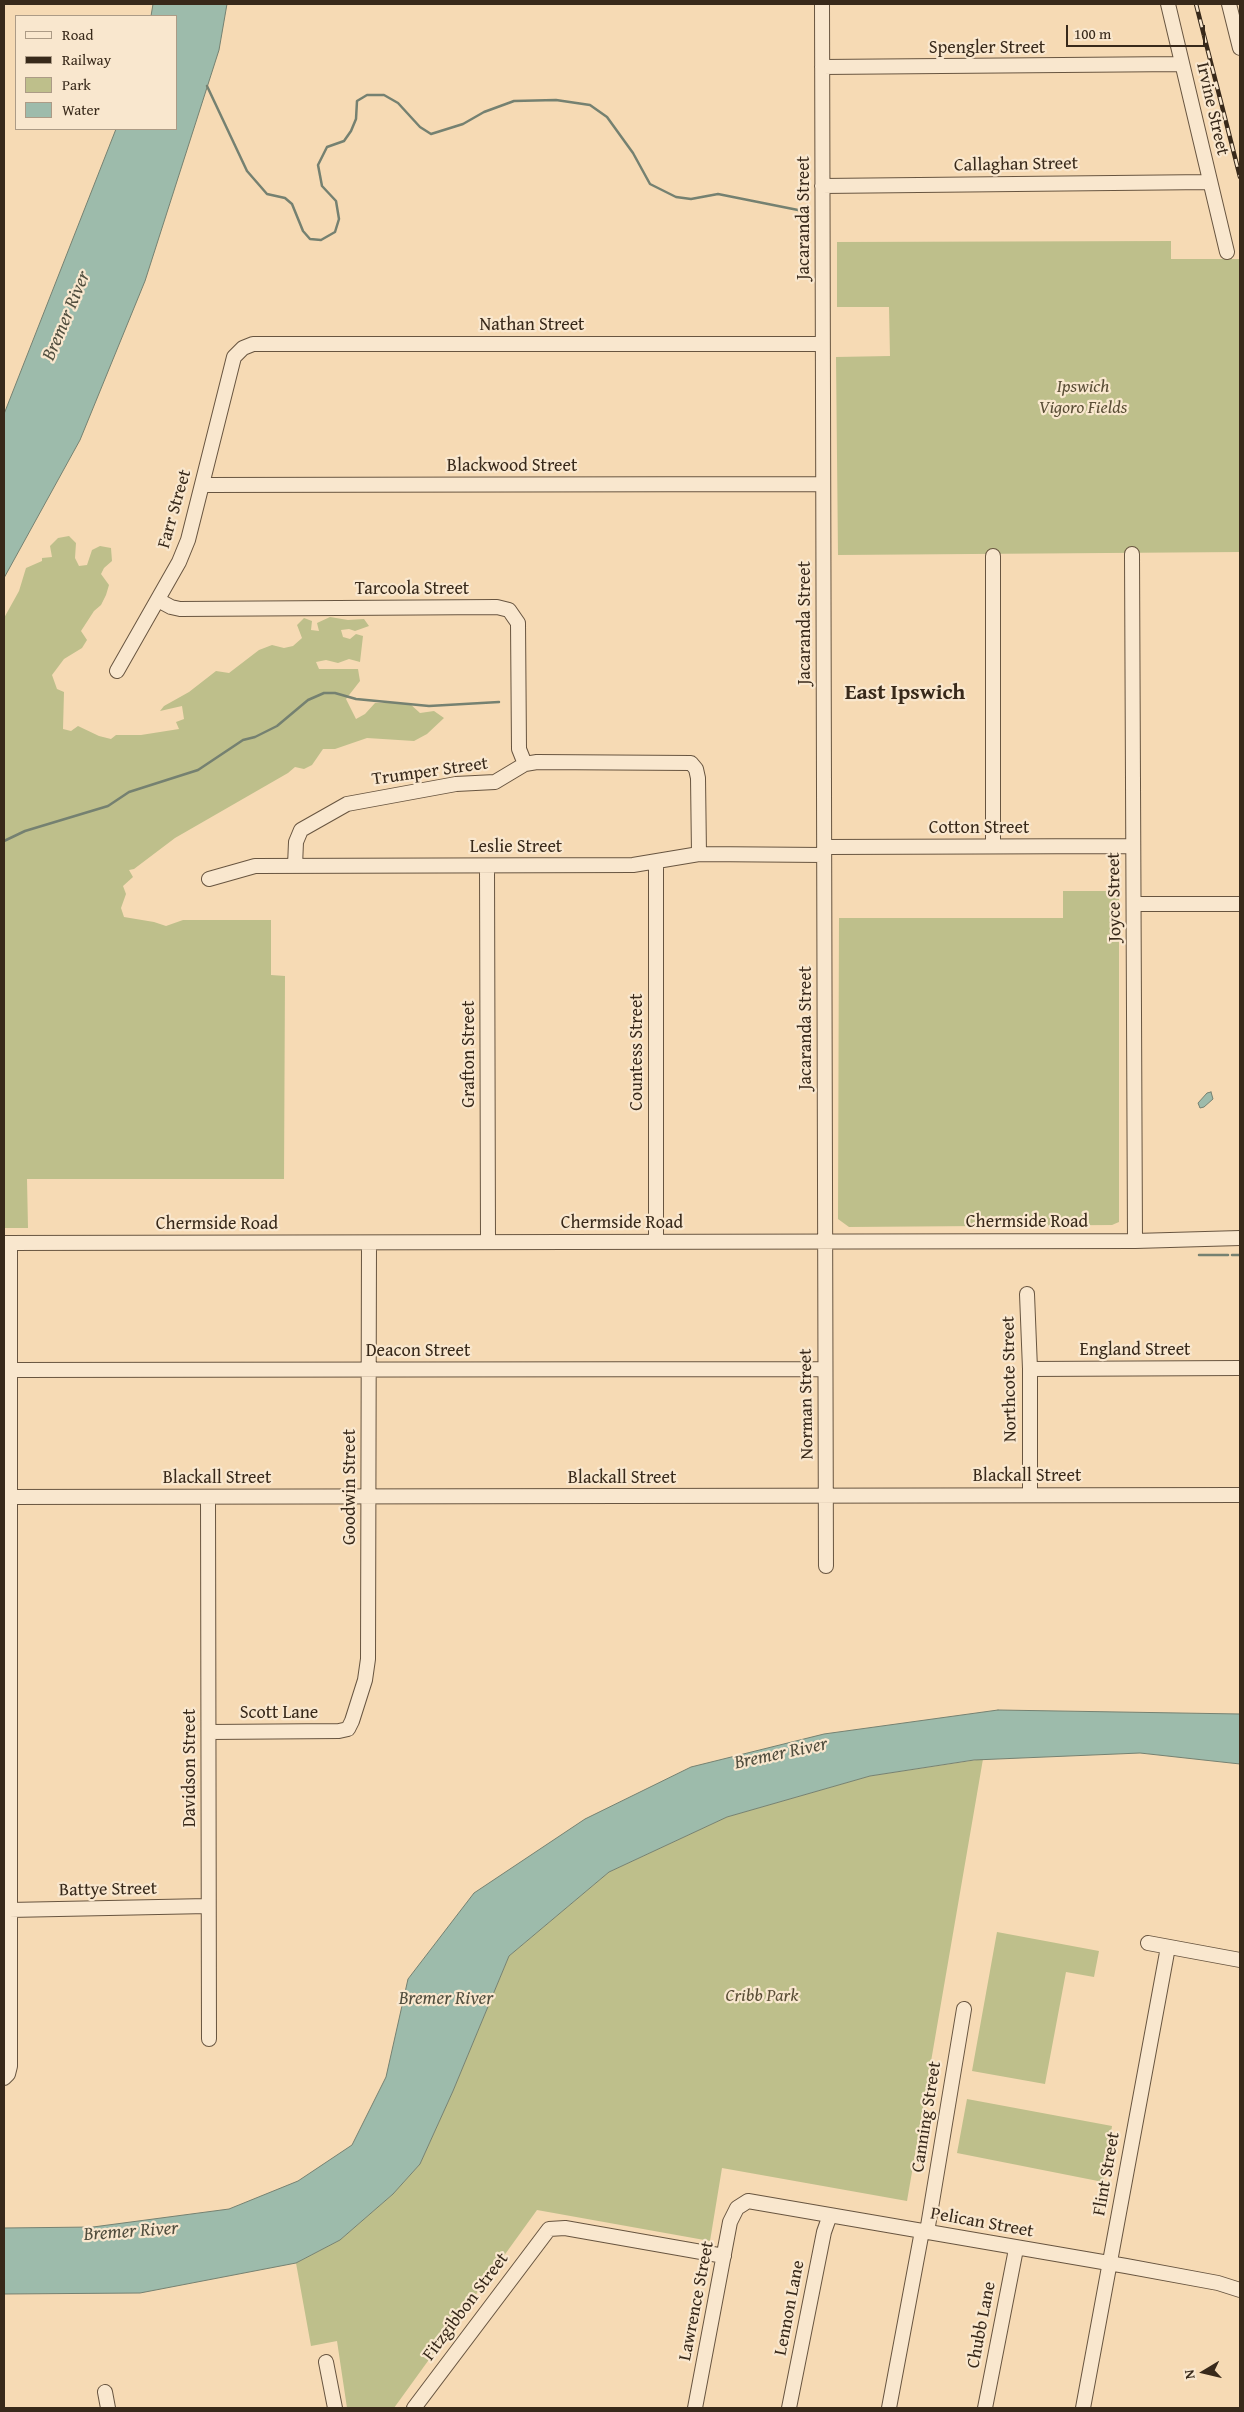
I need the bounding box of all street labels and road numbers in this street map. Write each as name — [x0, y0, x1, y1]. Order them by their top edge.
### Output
street label: Spengler Street — [929, 37, 1045, 59]
street label: Irvine Street — [1191, 60, 1233, 158]
street label: Callaghan Street — [954, 153, 1078, 177]
street label: Jacaranda Street — [793, 156, 815, 280]
street label: Nathan Street — [480, 314, 584, 336]
street label: Blackwood Street — [447, 455, 577, 477]
street label: Farr Street — [153, 467, 197, 551]
street label: Jacaranda Street — [794, 561, 816, 685]
street label: Tarcoola Street — [355, 578, 469, 600]
street label: Trumper Street — [371, 753, 489, 791]
street label: Cotton Street — [929, 817, 1029, 839]
street label: Leslie Street — [470, 836, 562, 858]
street label: Joyce Street — [1103, 852, 1127, 942]
street label: Jacaranda Street — [795, 966, 817, 1090]
street label: Countess Street — [626, 993, 648, 1111]
street label: Grafton Street — [458, 1000, 480, 1108]
street label: Chermside Road — [966, 1211, 1088, 1233]
street label: Chermside Road — [561, 1212, 683, 1234]
street label: Chermside Road — [156, 1213, 278, 1235]
street label: Northcote Street — [998, 1316, 1022, 1442]
street label: England Street — [1080, 1339, 1190, 1361]
street label: Deacon Street — [366, 1340, 470, 1362]
street label: Norman Street — [795, 1348, 819, 1460]
street label: Goodwin Street — [339, 1429, 361, 1545]
street label: Blackall Street — [973, 1465, 1081, 1487]
street label: Blackall Street — [163, 1467, 271, 1489]
street label: Blackall Street — [568, 1467, 676, 1489]
street label: Scott Lane — [240, 1702, 318, 1724]
street label: Davidson Street — [179, 1709, 201, 1827]
street label: Battye Street — [59, 1878, 157, 1902]
street label: Canning Street — [908, 2060, 946, 2174]
street label: Flint Street — [1089, 2130, 1125, 2218]
street label: Pelican Street — [929, 2203, 1035, 2243]
street label: Lawrence Street — [675, 2239, 719, 2363]
street label: Fitzgibbon Street — [418, 2249, 514, 2365]
street label: Lennon Lane — [770, 2259, 810, 2357]
street label: Chubb Lane — [963, 2280, 1001, 2370]

